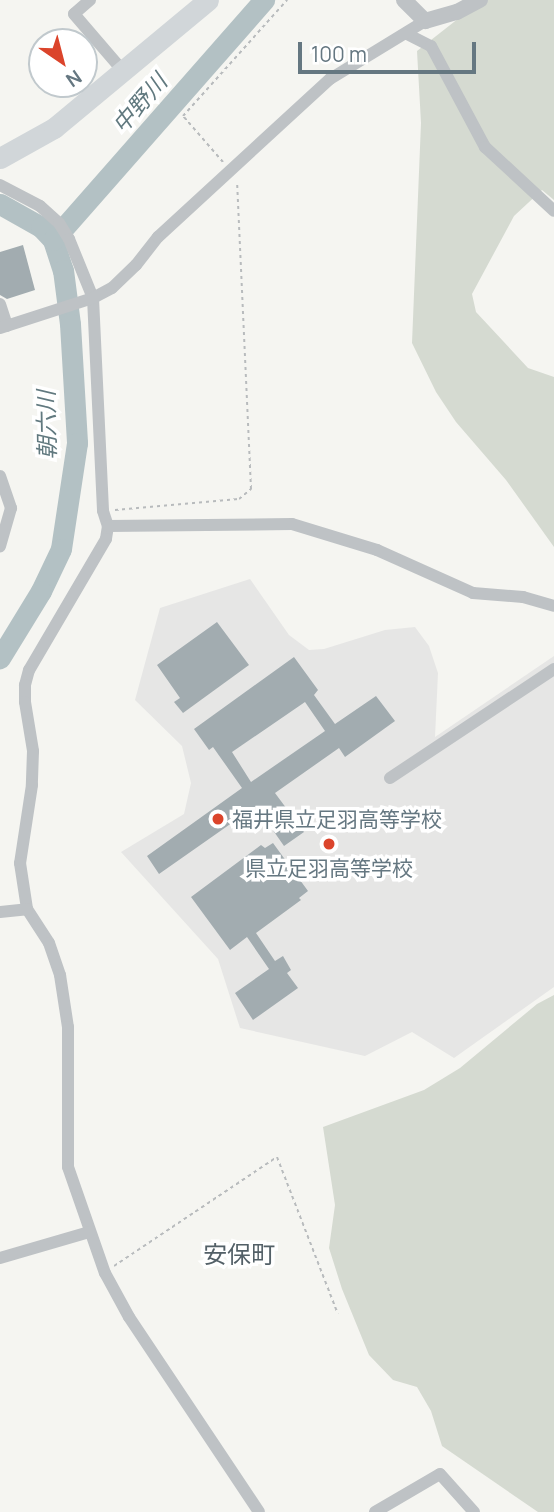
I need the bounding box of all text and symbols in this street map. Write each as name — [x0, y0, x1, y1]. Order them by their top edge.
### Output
north arrow — [28, 28, 98, 98]
scale bar — [302, 28, 480, 72]
text: 100 m — [311, 40, 367, 68]
text: N — [61, 64, 87, 93]
water label: 中野川 — [106, 68, 172, 138]
water label: 朝六川 — [32, 390, 60, 460]
place label: 福井県立足羽高等学校 — [232, 806, 442, 832]
marker: 福井県立足羽高等学校 — [210, 811, 226, 827]
marker: 県立足羽高等学校 — [321, 836, 337, 852]
place label: 県立足羽高等学校 — [245, 855, 413, 881]
district label: 安保町 — [203, 1240, 275, 1268]

